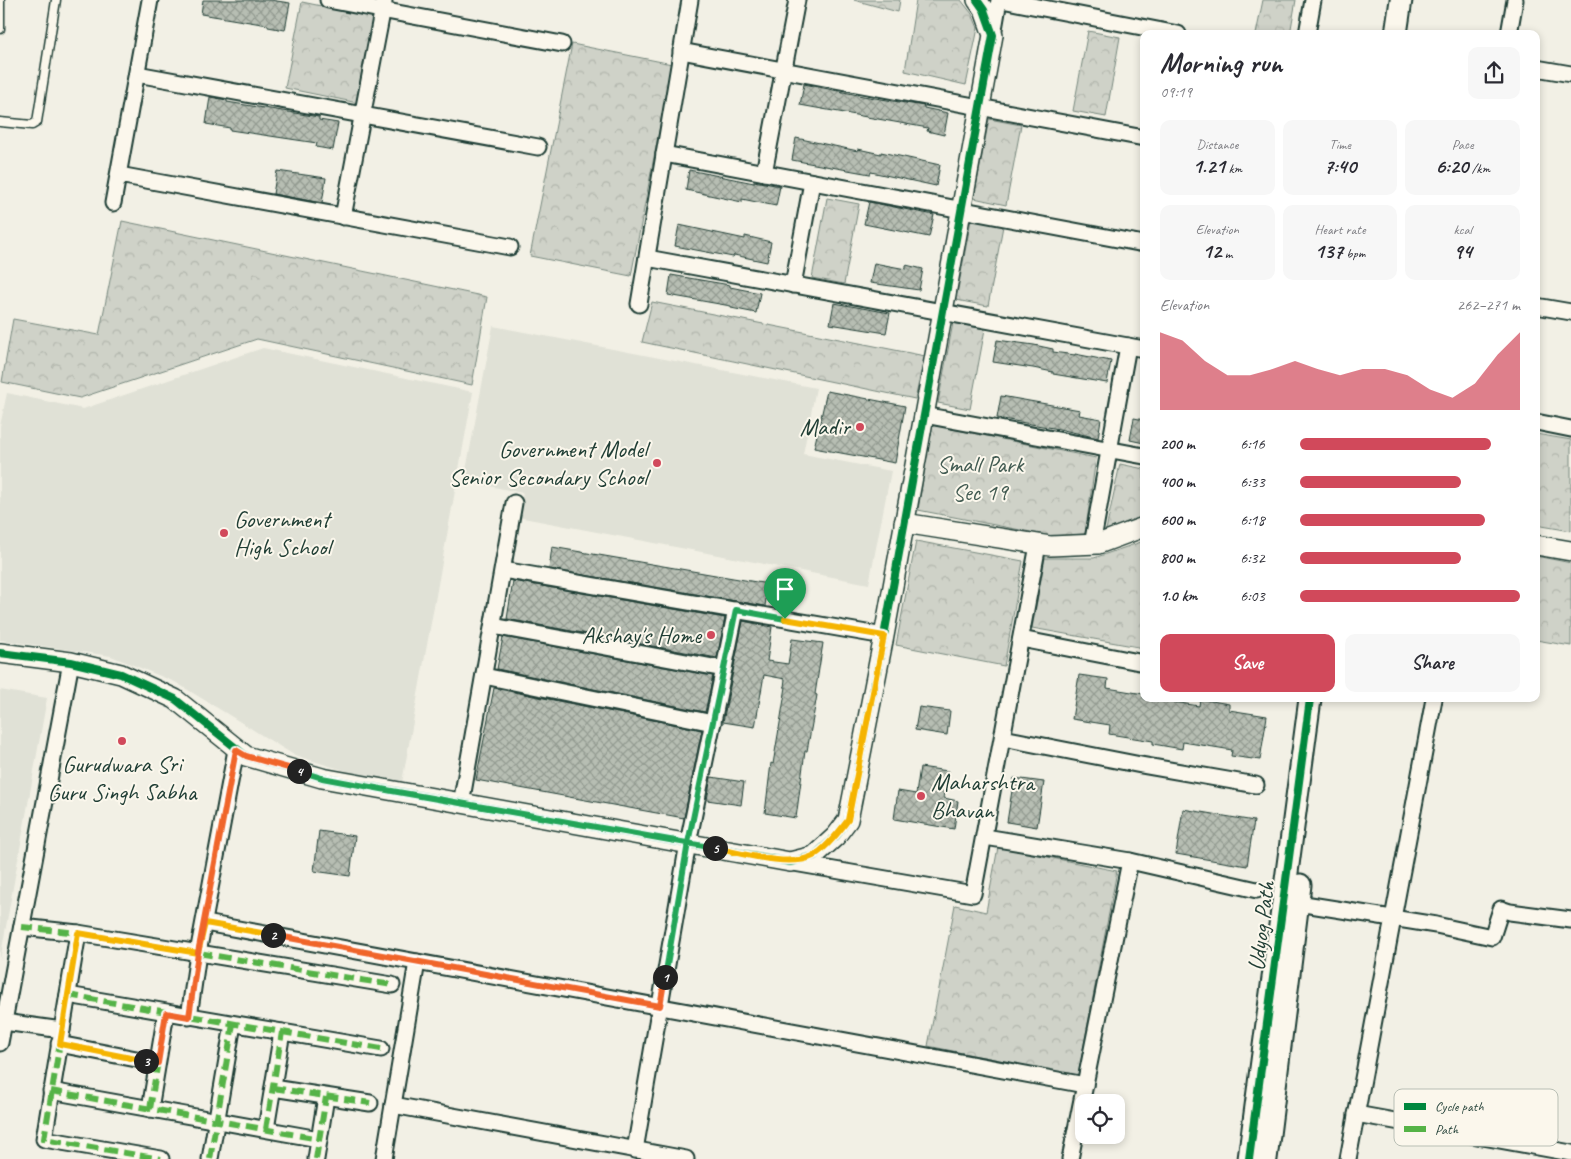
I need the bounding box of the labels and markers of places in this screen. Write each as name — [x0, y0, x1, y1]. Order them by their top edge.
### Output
place label: Madir — [800, 412, 852, 442]
marker: Madir — [854, 421, 866, 433]
place label: Government Model Senior Secondary School — [449, 434, 651, 492]
marker: Government Model Senior Secondary School — [651, 457, 663, 469]
place label: Government High School — [234, 504, 334, 562]
marker: Government High School — [218, 527, 230, 539]
pin — [764, 568, 806, 619]
place label: Akshay's Home — [582, 620, 703, 650]
marker: Akshay's Home — [705, 629, 717, 641]
marker: Gurudwara Sri Guru Singh Sabha — [116, 735, 128, 747]
place label: Gurudwara Sri Guru Singh Sabha — [48, 749, 198, 807]
pin: 4 — [286, 758, 312, 784]
place label: Maharshtra Bhavan — [931, 767, 1036, 825]
marker: Maharshtra Bhavan — [915, 790, 927, 802]
pin: 5 — [702, 836, 728, 860]
pin: 2 — [260, 922, 286, 948]
pin: 1 — [652, 964, 678, 990]
pin: 3 — [134, 1048, 158, 1074]

